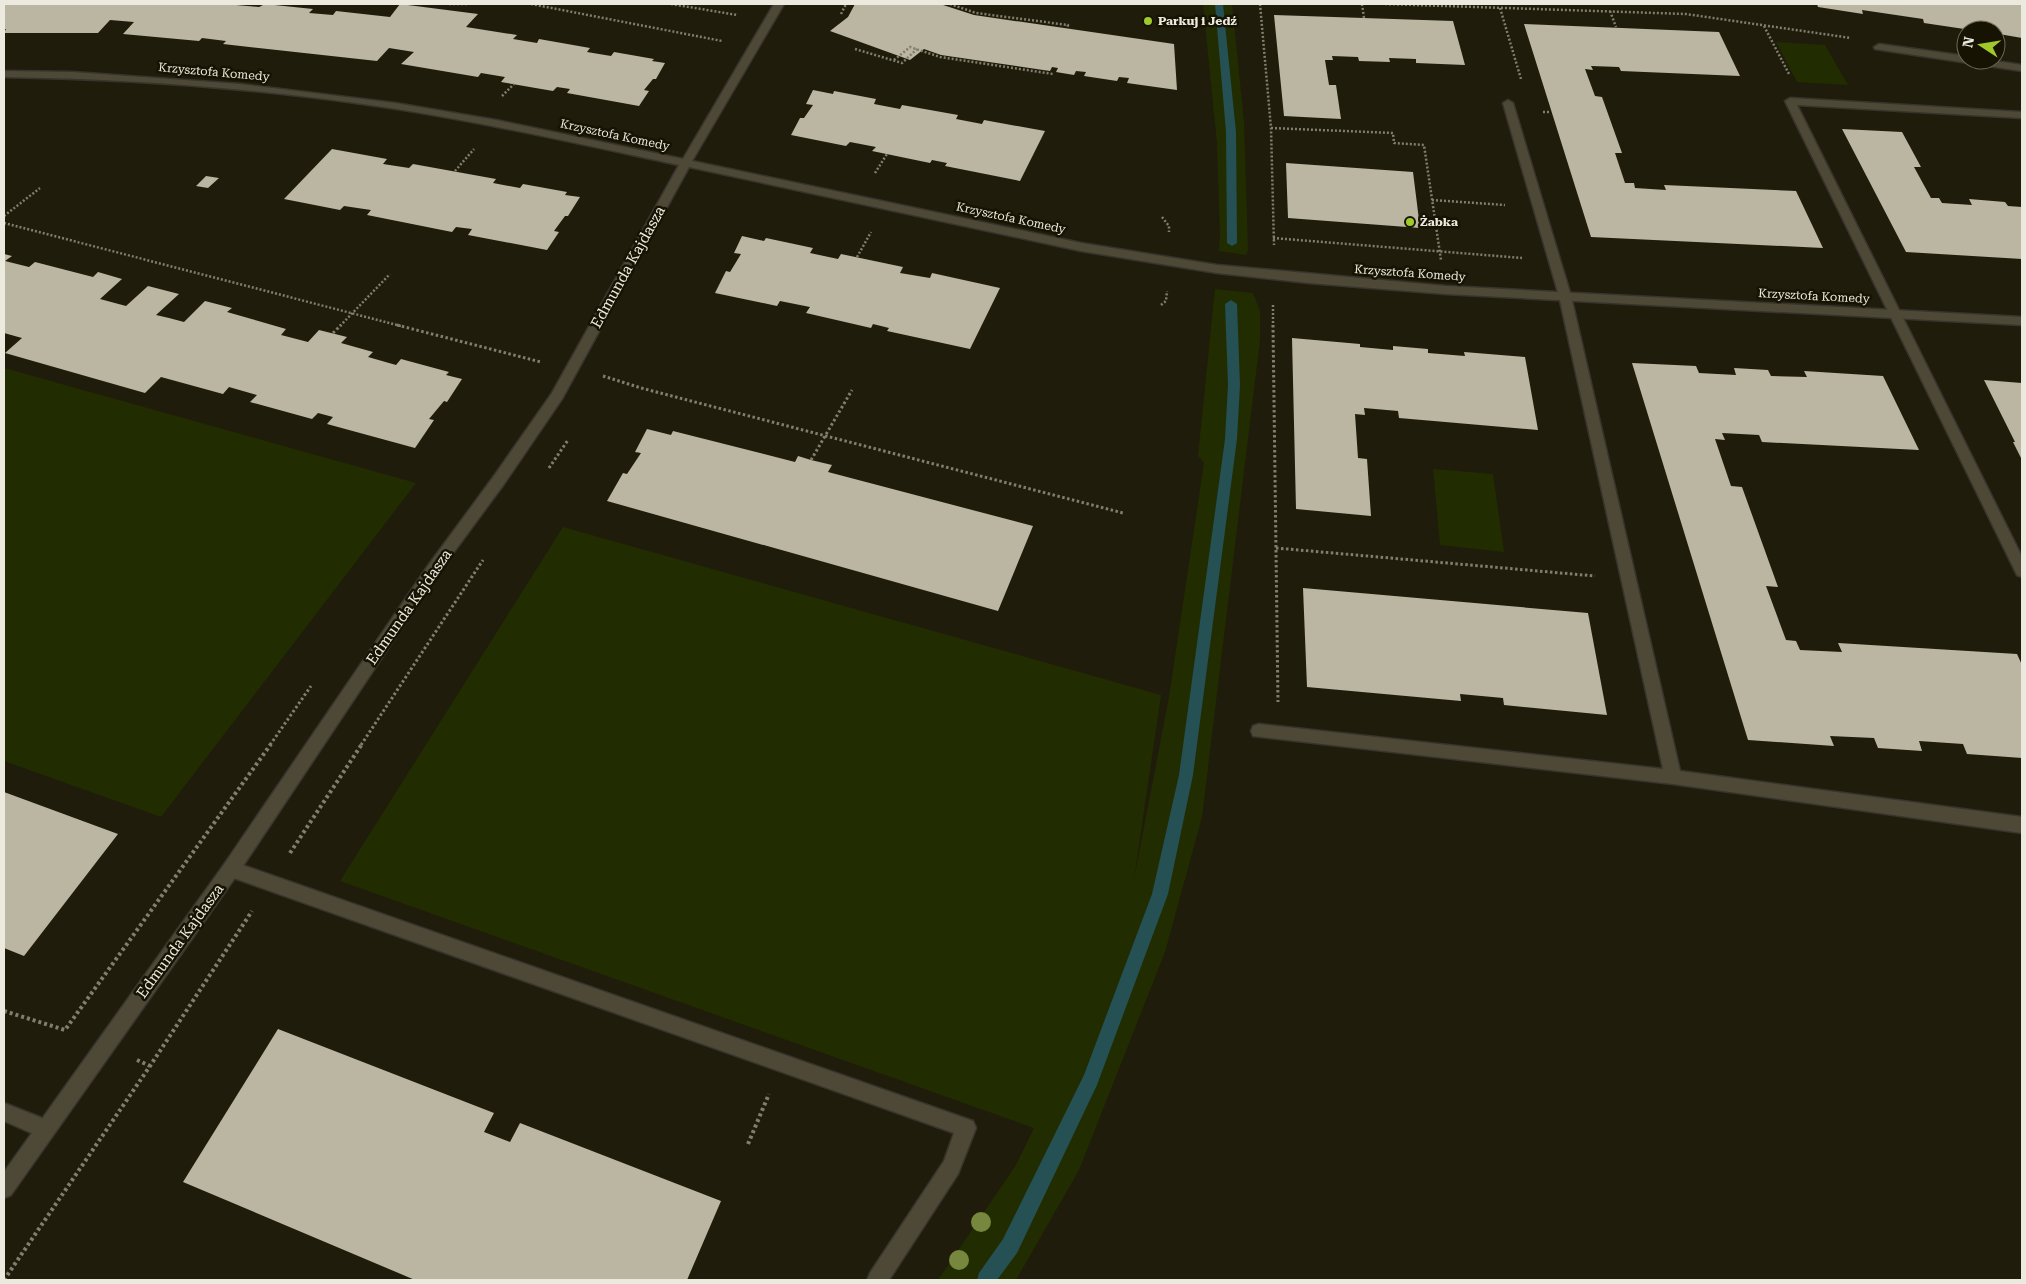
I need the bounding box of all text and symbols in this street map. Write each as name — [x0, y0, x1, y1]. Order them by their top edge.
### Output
place label: Parkuj i Jedź — [1158, 14, 1237, 28]
marker: Parkuj i Jedź — [1142, 15, 1154, 27]
north arrow — [1956, 20, 2006, 70]
text: N — [1959, 35, 1977, 49]
street label: Krzysztofa Komedy — [158, 60, 271, 84]
street label: Krzysztofa Komedy — [559, 117, 672, 154]
street label: Krzysztofa Komedy — [955, 200, 1068, 237]
street label: Edmunda Kajdasza — [587, 203, 669, 331]
place label: Żabka — [1420, 215, 1458, 229]
marker: Żabka — [1404, 216, 1416, 228]
street label: Krzysztofa Komedy — [1354, 262, 1467, 284]
street label: Krzysztofa Komedy — [1758, 286, 1871, 306]
street label: Edmunda Kajdasza — [362, 546, 456, 668]
street label: Edmunda Kajdasza — [133, 880, 227, 1002]

